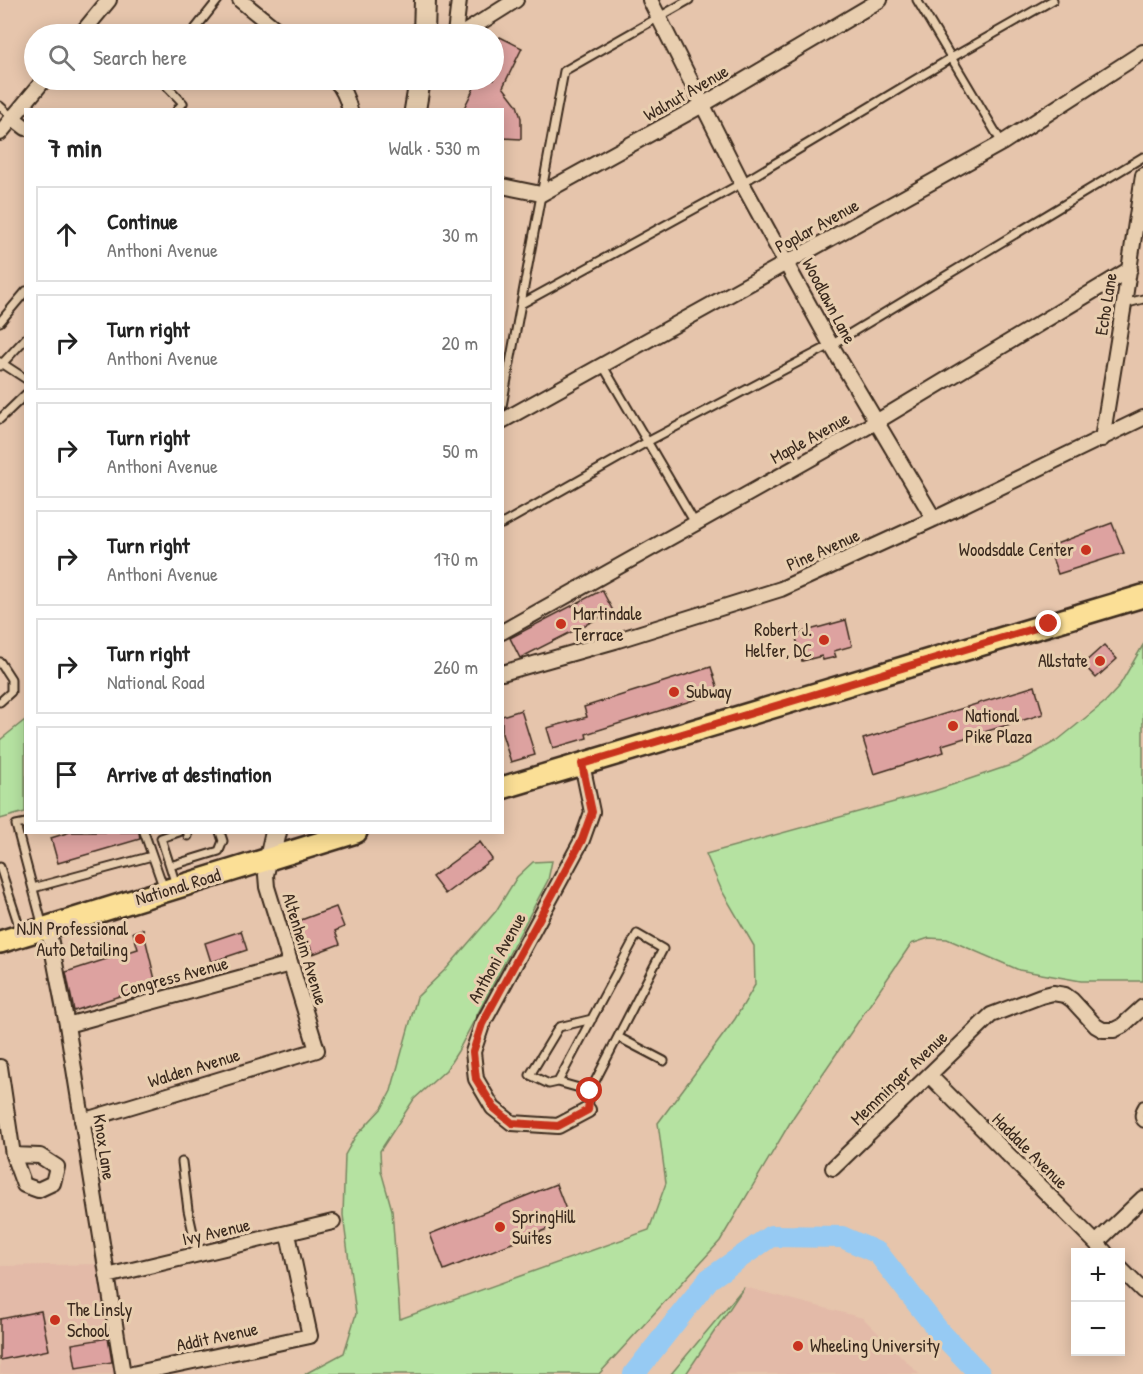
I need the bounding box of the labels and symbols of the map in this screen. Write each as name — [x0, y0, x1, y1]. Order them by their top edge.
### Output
street label: Walnut Avenue — [639, 58, 733, 127]
street label: Poplar Avenue — [770, 192, 863, 259]
street label: Woodlawn Lane — [796, 253, 863, 348]
street label: Echo Lane — [1088, 271, 1123, 337]
street label: Maple Avenue — [766, 405, 854, 470]
street label: Pine Avenue — [782, 522, 863, 577]
place label: Woodsdale Center — [959, 537, 1074, 562]
marker: Woodsdale Center — [1079, 543, 1093, 557]
place label: Martindale Terrace — [573, 601, 642, 647]
route end — [1035, 610, 1061, 636]
marker: Martindale Terrace — [554, 617, 568, 631]
place label: Robert J. Helfer, DC — [745, 617, 812, 663]
marker: Robert J. Helfer, DC — [817, 633, 831, 647]
place label: Allstate — [1038, 648, 1088, 673]
marker: Allstate — [1093, 654, 1107, 668]
place label: Subway — [686, 679, 732, 704]
marker: Subway — [667, 685, 681, 699]
place label: National Pike Plaza — [965, 703, 1032, 749]
marker: National Pike Plaza — [946, 719, 960, 733]
street label: National Road — [132, 862, 223, 911]
street label: Altenheim Avenue — [277, 890, 334, 1008]
street label: Anthoni Avenue — [461, 908, 532, 1008]
place label: NJN Professional Auto Detailing — [16, 916, 128, 962]
marker: NJN Professional Auto Detailing — [133, 932, 147, 946]
street label: Congress Avenue — [117, 950, 231, 1003]
street label: Memminger Avenue — [844, 1025, 953, 1131]
street label: Walden Avenue — [145, 1042, 243, 1093]
route start — [576, 1077, 602, 1103]
street label: Haddale Avenue — [987, 1107, 1074, 1194]
street label: Knox Lane — [87, 1112, 122, 1182]
place label: SpringHill Suites — [512, 1204, 576, 1250]
street label: Ivy Avenue — [180, 1212, 252, 1251]
marker: SpringHill Suites — [493, 1220, 507, 1234]
place label: The Linsly School — [67, 1297, 133, 1343]
marker: The Linsly School — [48, 1313, 62, 1327]
street label: Addit Avenue — [174, 1316, 260, 1357]
place label: Wheeling University — [810, 1333, 941, 1358]
marker: Wheeling University — [791, 1339, 805, 1353]

